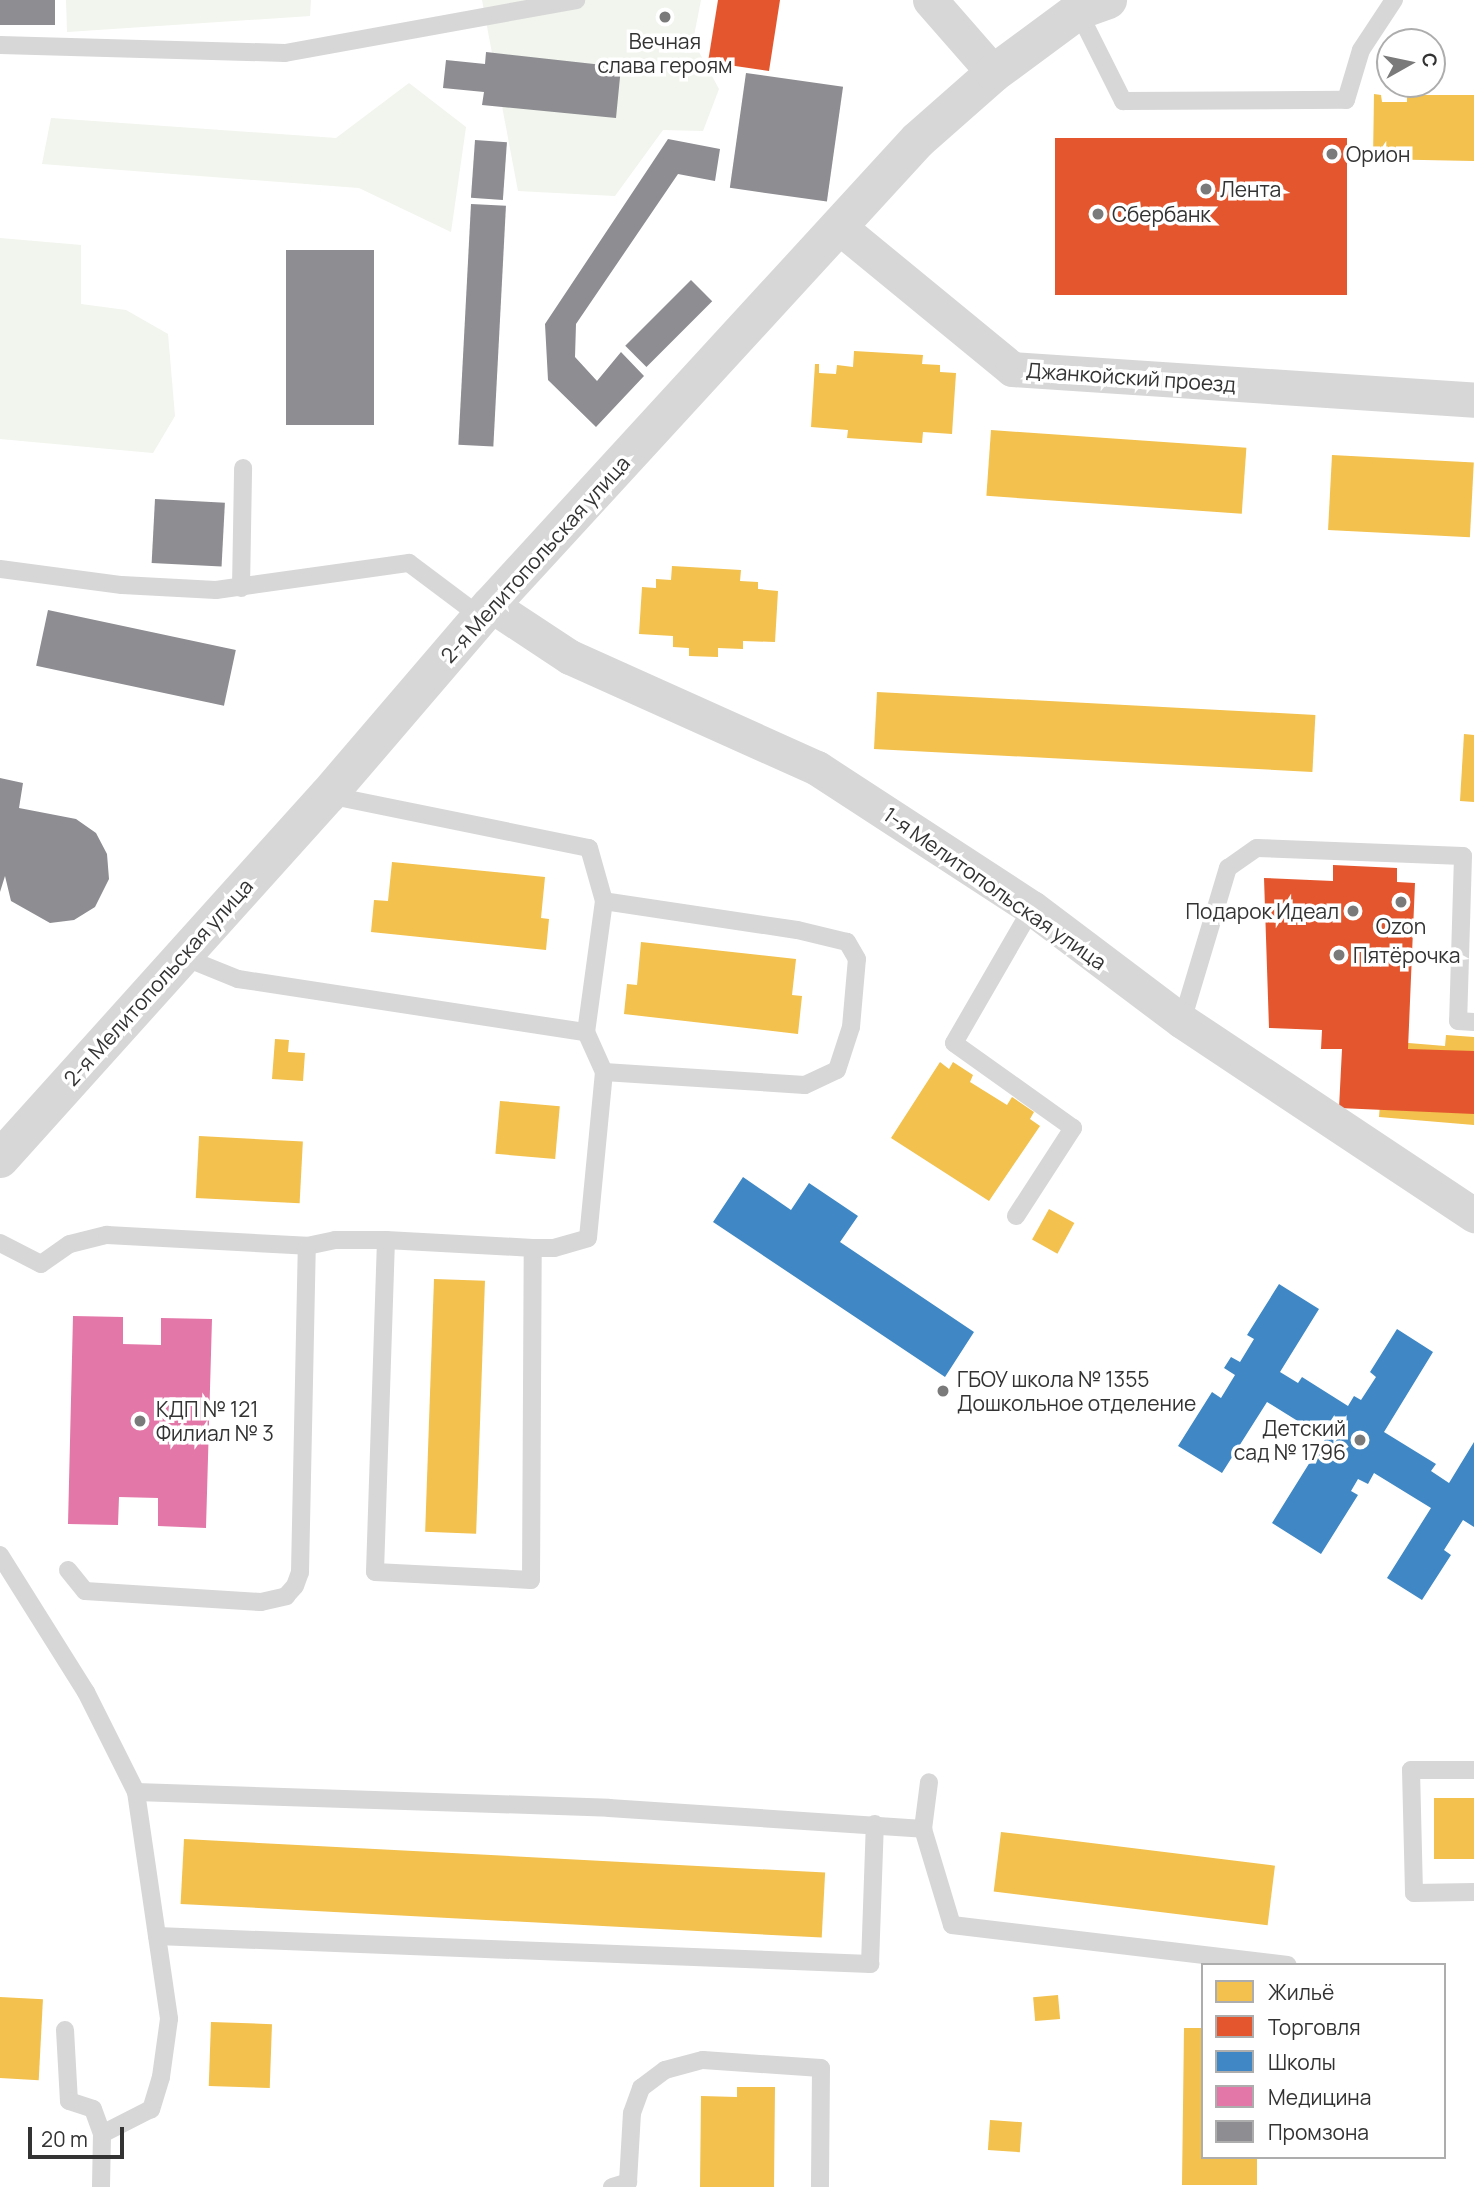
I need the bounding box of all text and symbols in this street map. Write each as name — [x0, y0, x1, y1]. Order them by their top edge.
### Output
marker: Вечная слава героям — [657, 9, 673, 25]
place label: Вечная слава героям — [597, 28, 733, 78]
north arrow — [1376, 28, 1446, 98]
text: С — [1416, 51, 1444, 69]
place label: Орион — [1346, 141, 1410, 167]
marker: Орион — [1324, 146, 1340, 162]
place label: Лента — [1220, 176, 1281, 202]
marker: Лента — [1198, 181, 1214, 197]
place label: Сбербанк — [1112, 201, 1211, 227]
marker: Сбербанк — [1090, 206, 1106, 222]
street label: Джанкойский проезд — [1025, 357, 1237, 397]
street label: 2-я Мелитопольская улица — [435, 450, 635, 668]
street label: 1-я Мелитопольская улица — [879, 801, 1111, 975]
street label: 2-я Мелитопольская улица — [58, 873, 258, 1091]
marker: Ozon — [1393, 894, 1409, 910]
place label: Подарок Идеал — [1186, 898, 1339, 924]
marker: Подарок Идеал — [1345, 903, 1361, 919]
place label: Ozon — [1376, 913, 1426, 939]
place label: Пятёрочка — [1353, 942, 1460, 968]
marker: Пятёрочка — [1331, 947, 1347, 963]
place label: ГБОУ школа № 1355 Дошкольное отделение — [957, 1366, 1196, 1416]
marker: ГБОУ школа № 1355 Дошкольное отделение — [935, 1383, 951, 1399]
place label: КДП № 121 Филиал № 3 — [156, 1396, 274, 1446]
marker: КДП № 121 Филиал № 3 — [130, 1411, 150, 1431]
place label: Детский сад № 1796 — [1234, 1415, 1346, 1465]
marker: Детский сад № 1796 — [1352, 1432, 1368, 1448]
legend — [1201, 1963, 1446, 2159]
text: Жильё — [1268, 1978, 1334, 2006]
text: Торговля — [1268, 2013, 1361, 2041]
text: Школы — [1268, 2048, 1336, 2076]
text: Медицина — [1268, 2083, 1371, 2111]
scale bar — [32, 2114, 128, 2158]
text: Промзона — [1268, 2118, 1369, 2146]
text: 20 m — [41, 2125, 88, 2153]

